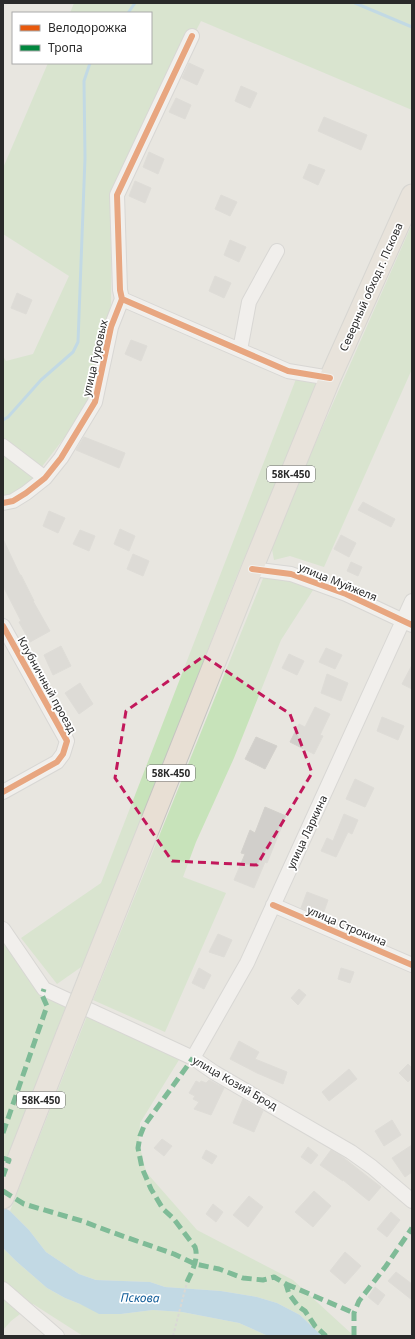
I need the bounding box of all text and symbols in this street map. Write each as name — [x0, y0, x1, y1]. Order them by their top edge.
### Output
legend — [12, 12, 152, 64]
text: Велодорожка — [48, 19, 127, 36]
text: Тропа — [48, 39, 83, 56]
street label: Северный обход г. Пскова — [335, 220, 406, 353]
street label: улица Гуровых — [78, 318, 111, 398]
road number: 58К-450 — [267, 466, 315, 482]
street label: улица Муйжеля — [297, 559, 380, 604]
street label: Клубничный проезд — [15, 634, 80, 736]
road number: 58К-450 — [147, 765, 195, 781]
street label: улица Ларкина — [283, 792, 330, 871]
street label: улица Строкина — [305, 902, 389, 949]
street label: улица Козий Брод — [190, 1052, 281, 1113]
road number: 58К-450 — [17, 1092, 65, 1108]
water label: Пскова — [120, 1289, 160, 1306]

